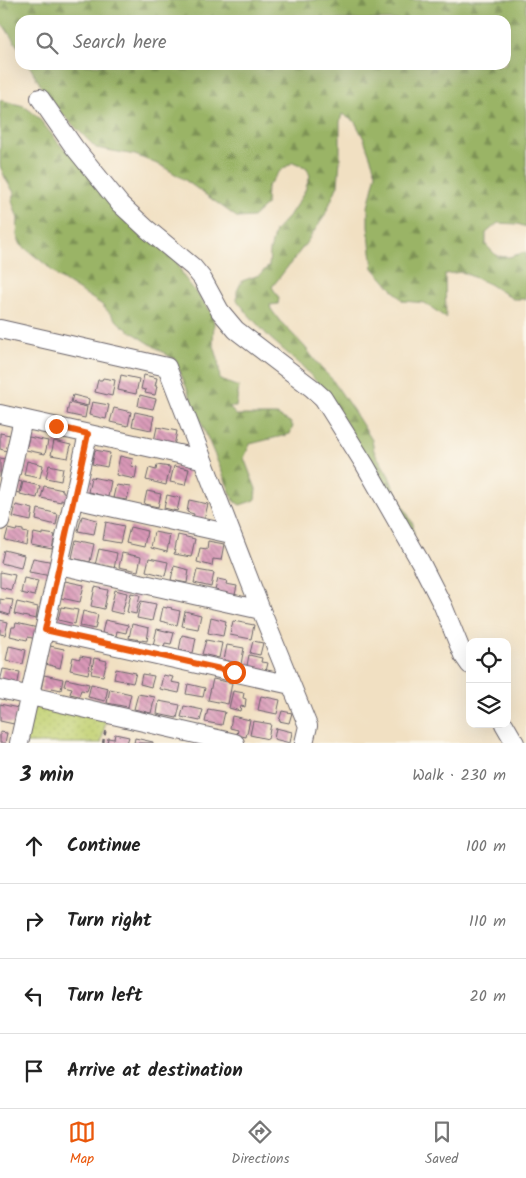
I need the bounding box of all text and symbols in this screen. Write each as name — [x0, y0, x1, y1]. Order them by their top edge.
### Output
search box — [15, 15, 511, 70]
text: Search here — [73, 28, 167, 58]
icon: search — [33, 29, 61, 57]
route end — [45, 415, 68, 438]
map controls — [466, 638, 511, 728]
button: locate — [466, 638, 511, 683]
route start — [223, 661, 246, 684]
button: layers — [466, 683, 511, 728]
text: 3 min — [20, 759, 74, 792]
text: Walk · 230 m — [412, 763, 506, 788]
text: Continue — [67, 831, 140, 861]
icon: ahead — [20, 832, 48, 860]
text: 100 m — [466, 834, 506, 859]
text: Turn right — [67, 906, 152, 936]
icon: right — [20, 907, 48, 935]
text: 110 m — [469, 909, 506, 934]
text: Turn left — [67, 981, 142, 1011]
icon: left — [20, 982, 48, 1010]
text: 20 m — [470, 984, 506, 1009]
text: Arrive at destination — [67, 1056, 243, 1086]
icon: arrive — [20, 1057, 48, 1085]
tab: Map — [68, 1118, 96, 1170]
tab: Directions — [231, 1118, 289, 1170]
tab: Saved — [425, 1118, 458, 1170]

